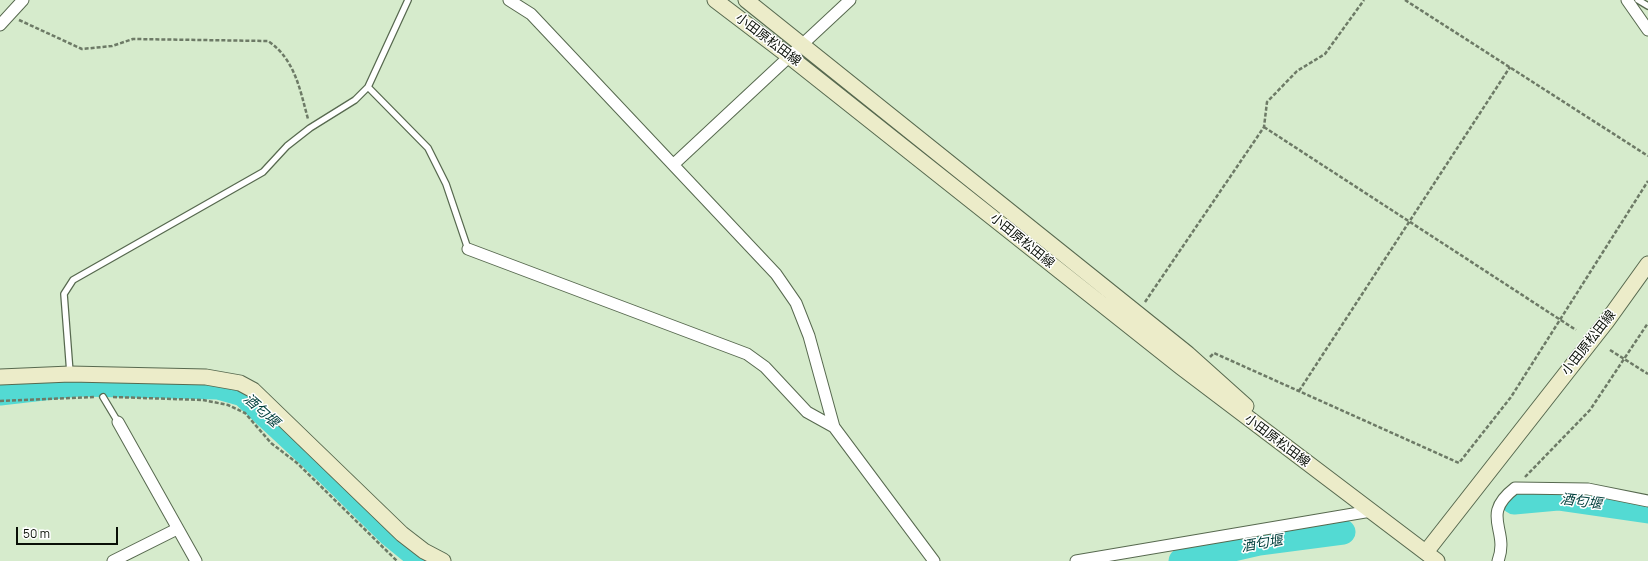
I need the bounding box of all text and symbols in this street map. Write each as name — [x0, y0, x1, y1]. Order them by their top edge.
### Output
street label: 小田原松田線 — [732, 10, 804, 70]
street label: 小田原松田線 — [987, 210, 1057, 272]
street label: 小田原松田線 — [1559, 307, 1619, 379]
water label: 酒匂堰 — [240, 391, 282, 431]
street label: 小田原松田線 — [1241, 411, 1313, 471]
water label: 酒匂堰 — [1559, 491, 1603, 513]
scale bar — [18, 519, 120, 545]
text: 50 m — [23, 525, 50, 542]
water label: 酒匂堰 — [1240, 532, 1284, 556]

